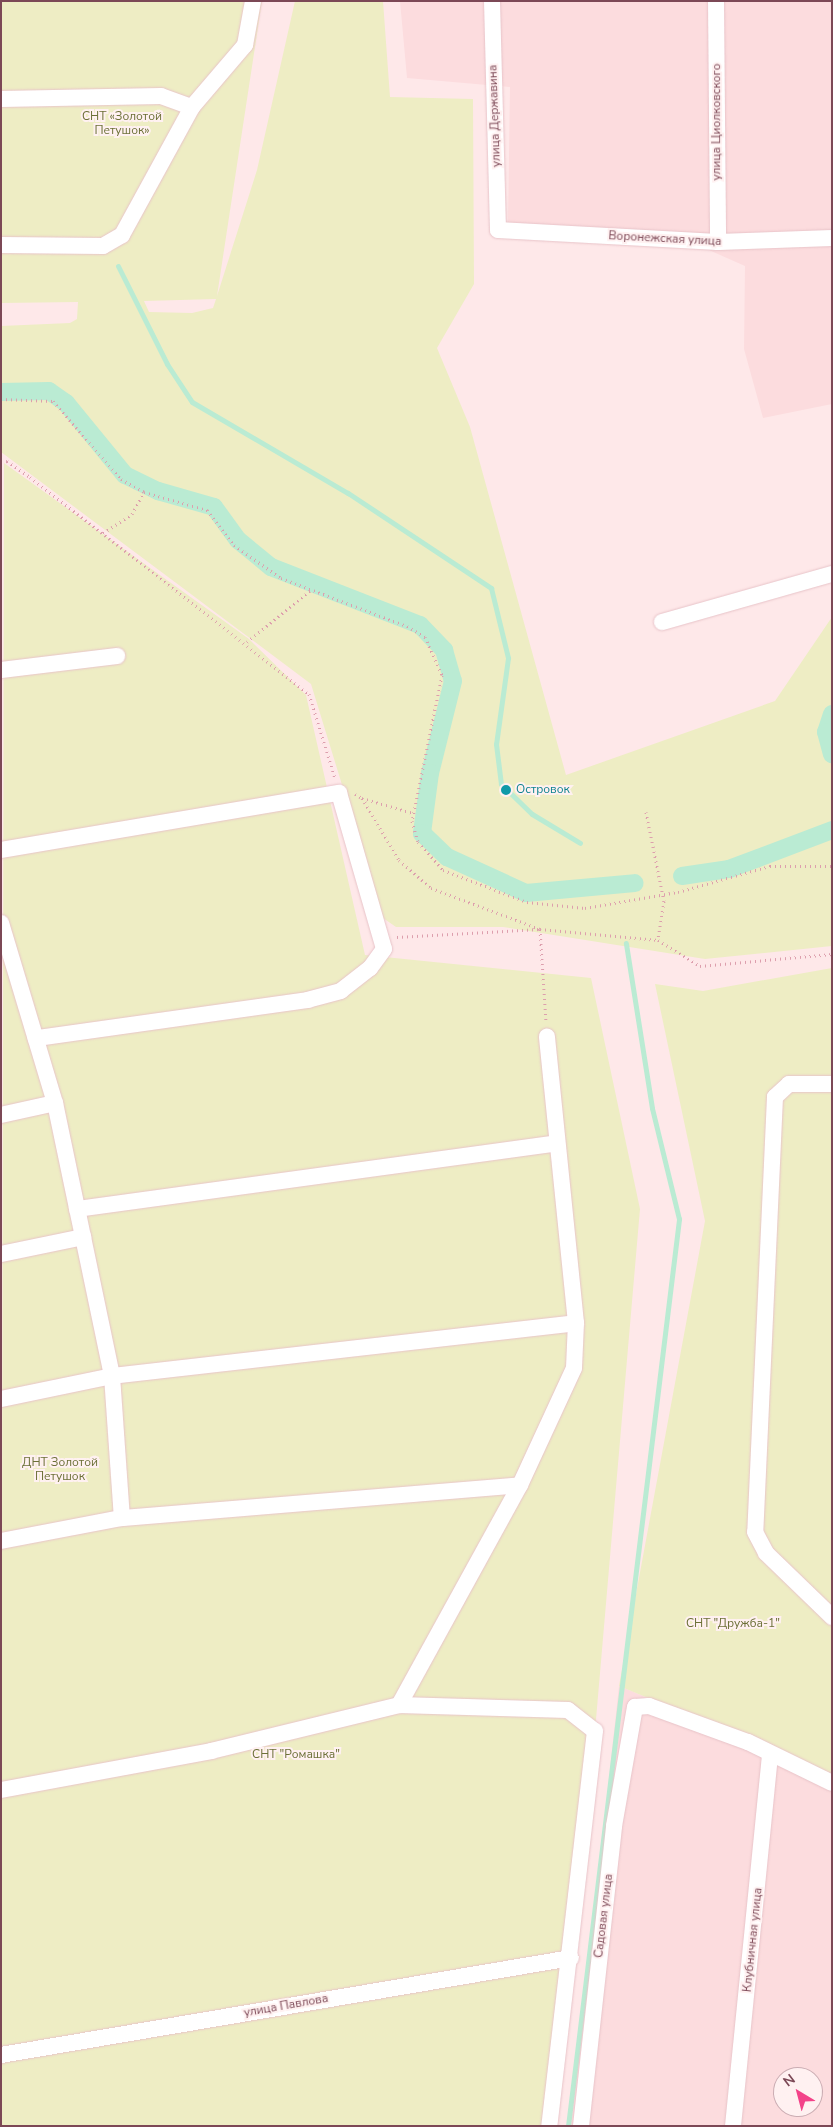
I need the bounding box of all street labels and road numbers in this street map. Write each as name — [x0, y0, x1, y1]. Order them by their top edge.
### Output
street label: улица Циолковского — [710, 63, 724, 181]
street label: улица Державина — [486, 65, 504, 167]
street label: Воронежская улица — [608, 229, 722, 249]
street label: Садовая улица — [592, 1873, 616, 1959]
street label: Клубничная улица — [740, 1887, 766, 1993]
street label: улица Павлова — [243, 1991, 329, 2021]

